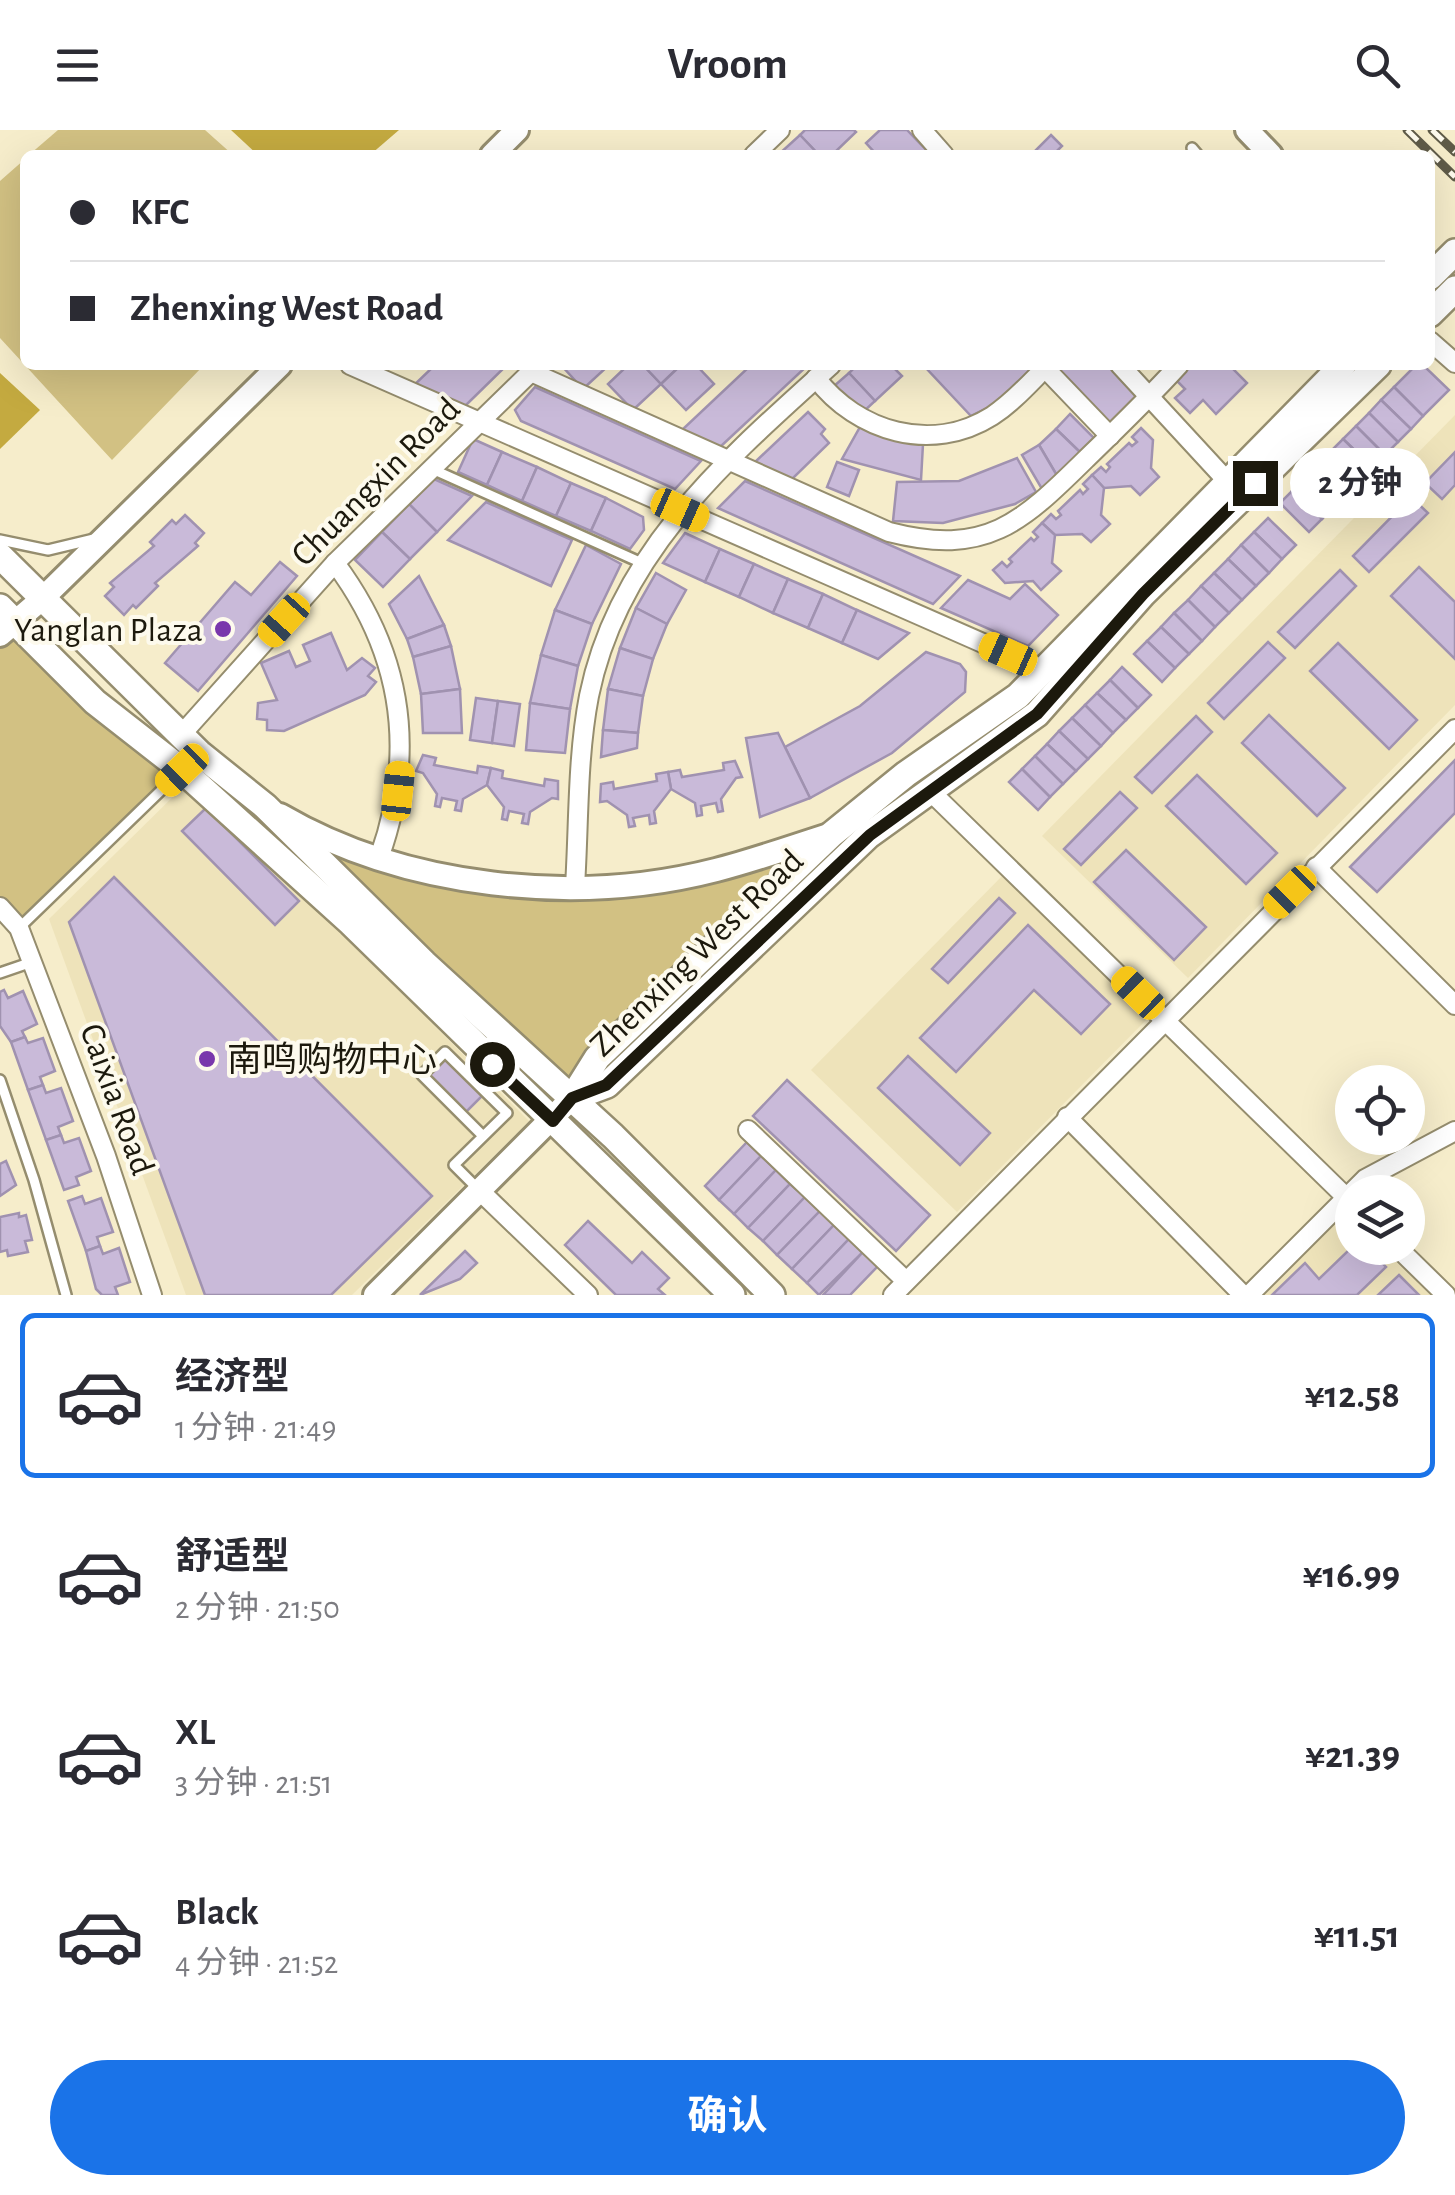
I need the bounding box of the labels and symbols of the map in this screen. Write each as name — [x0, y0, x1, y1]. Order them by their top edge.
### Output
street label: Chuangxin Road — [285, 391, 467, 573]
callout: 2 分钟 — [1290, 448, 1430, 518]
route end — [1233, 461, 1278, 506]
car — [646, 484, 714, 536]
car — [253, 588, 315, 652]
place label: Yanglan Plaza — [14, 613, 203, 648]
marker: Yanglan Plaza — [212, 618, 234, 640]
car — [974, 628, 1042, 680]
car — [150, 738, 214, 802]
car — [380, 760, 416, 822]
street label: Zhenxing West Road — [584, 843, 810, 1063]
car — [1258, 860, 1322, 924]
car — [1106, 961, 1170, 1025]
street label: Caixia Road — [73, 1019, 160, 1180]
place label: 南鸣购物中心 — [227, 1041, 437, 1078]
route start — [470, 1042, 515, 1087]
marker: 南鸣购物中心 — [196, 1048, 218, 1070]

